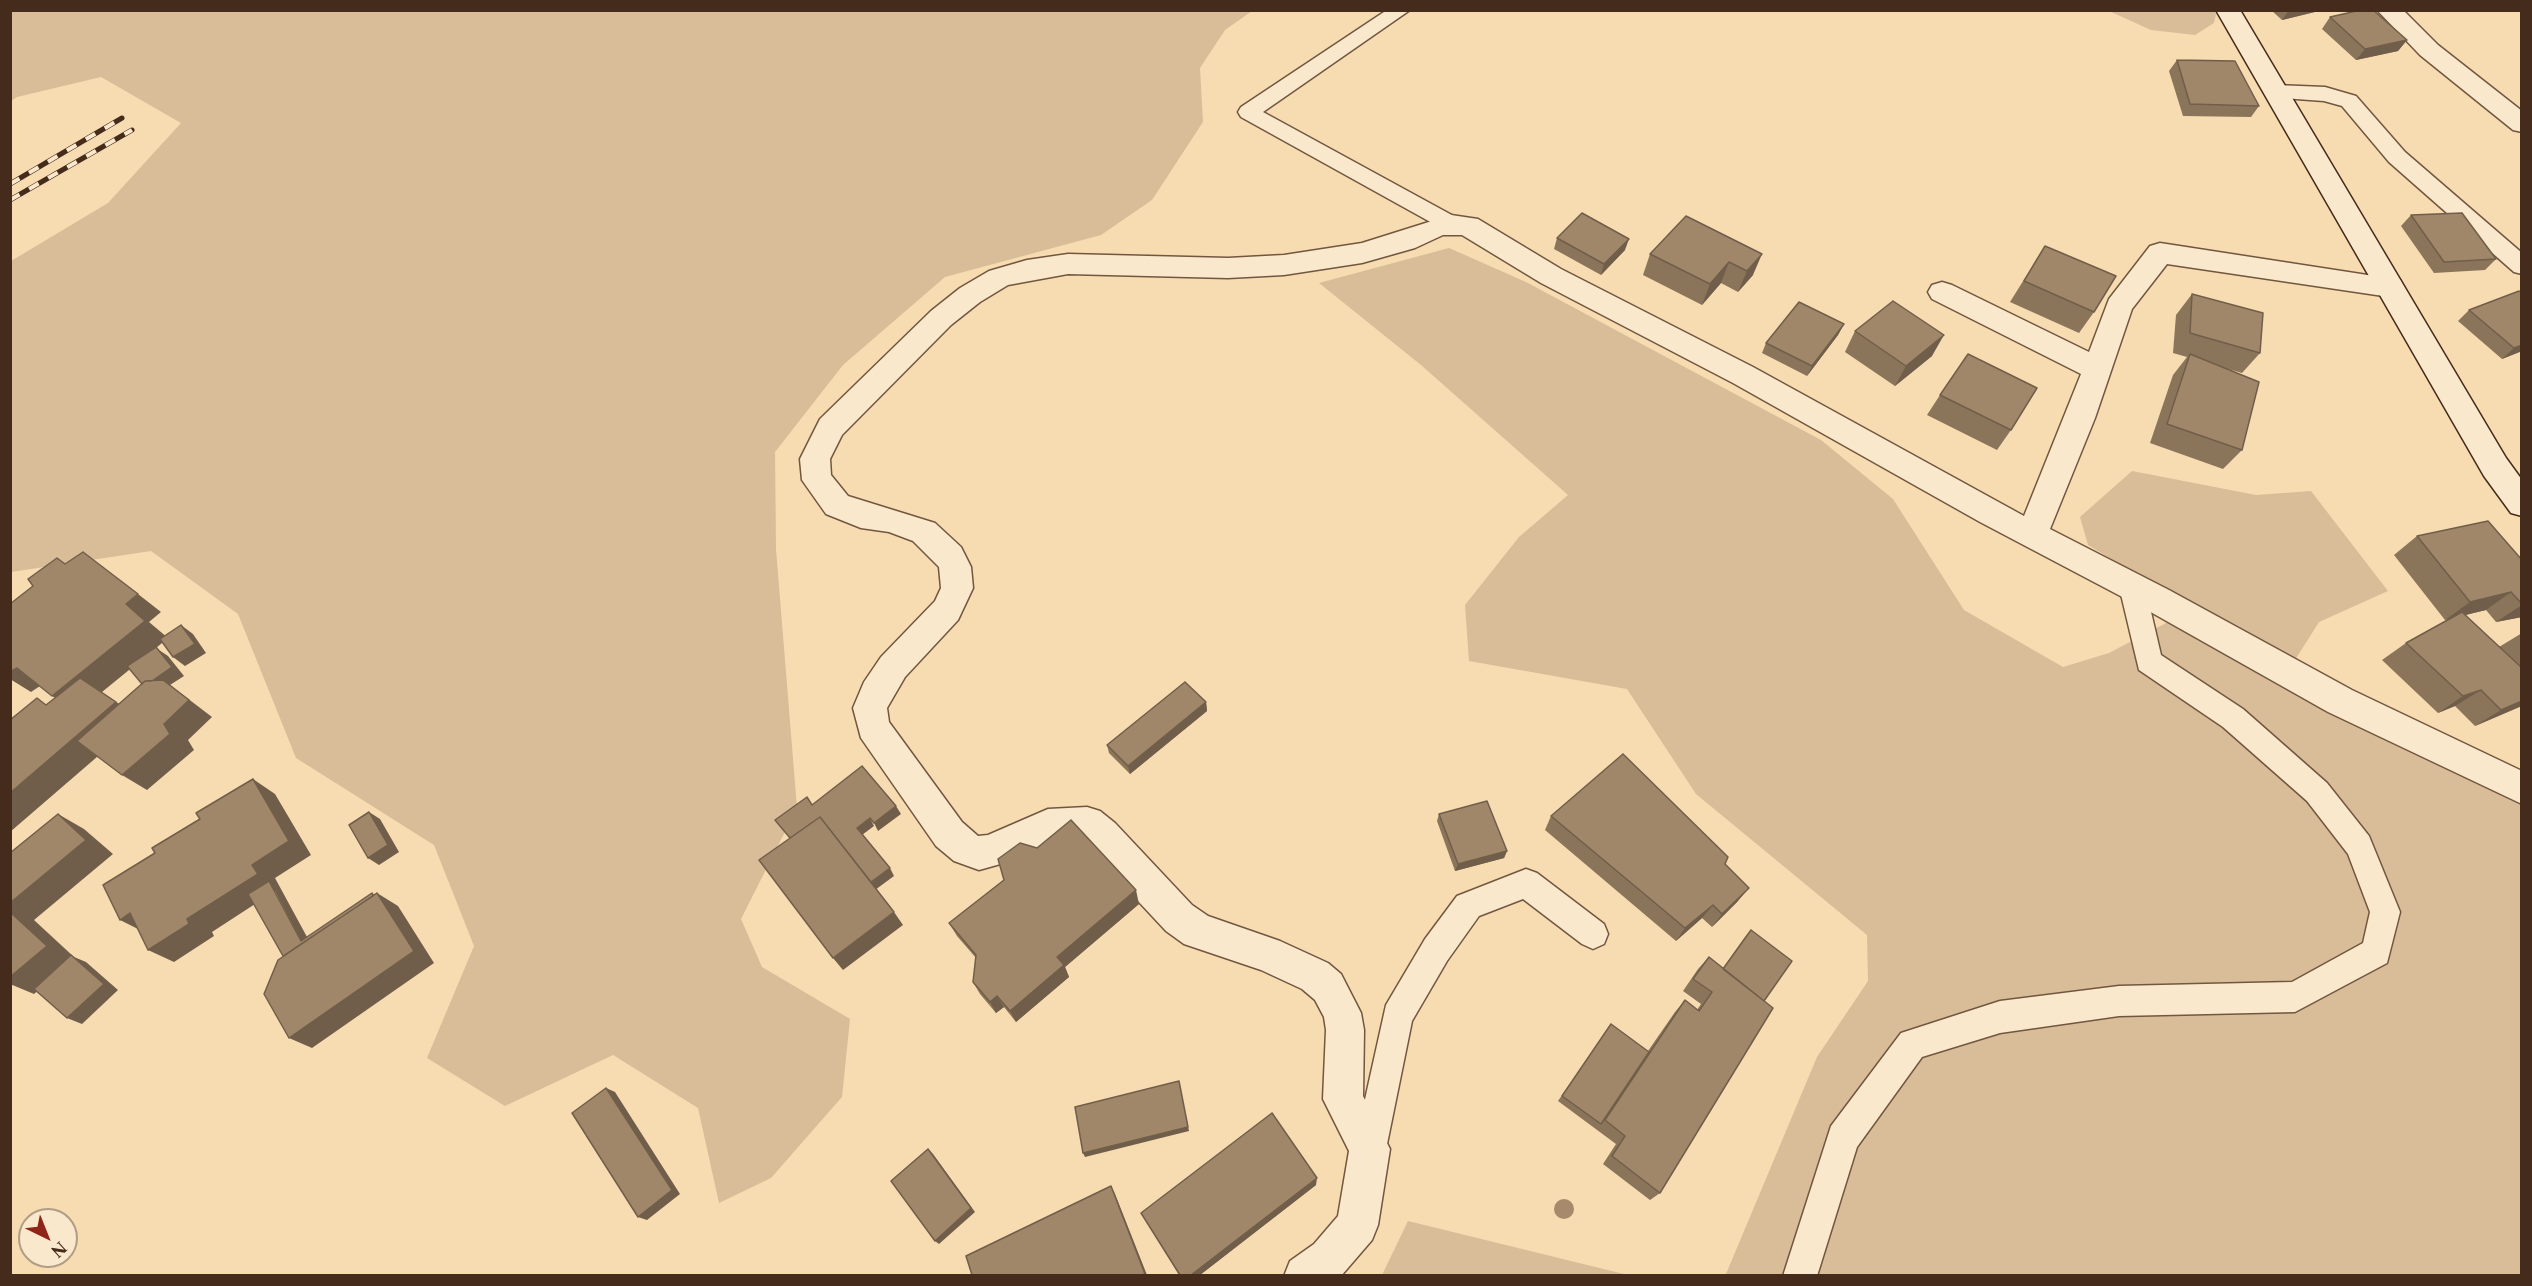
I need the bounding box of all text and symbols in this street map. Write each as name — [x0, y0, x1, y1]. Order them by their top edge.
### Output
north arrow — [18, 1208, 78, 1268]
text: N — [47, 1238, 71, 1262]

